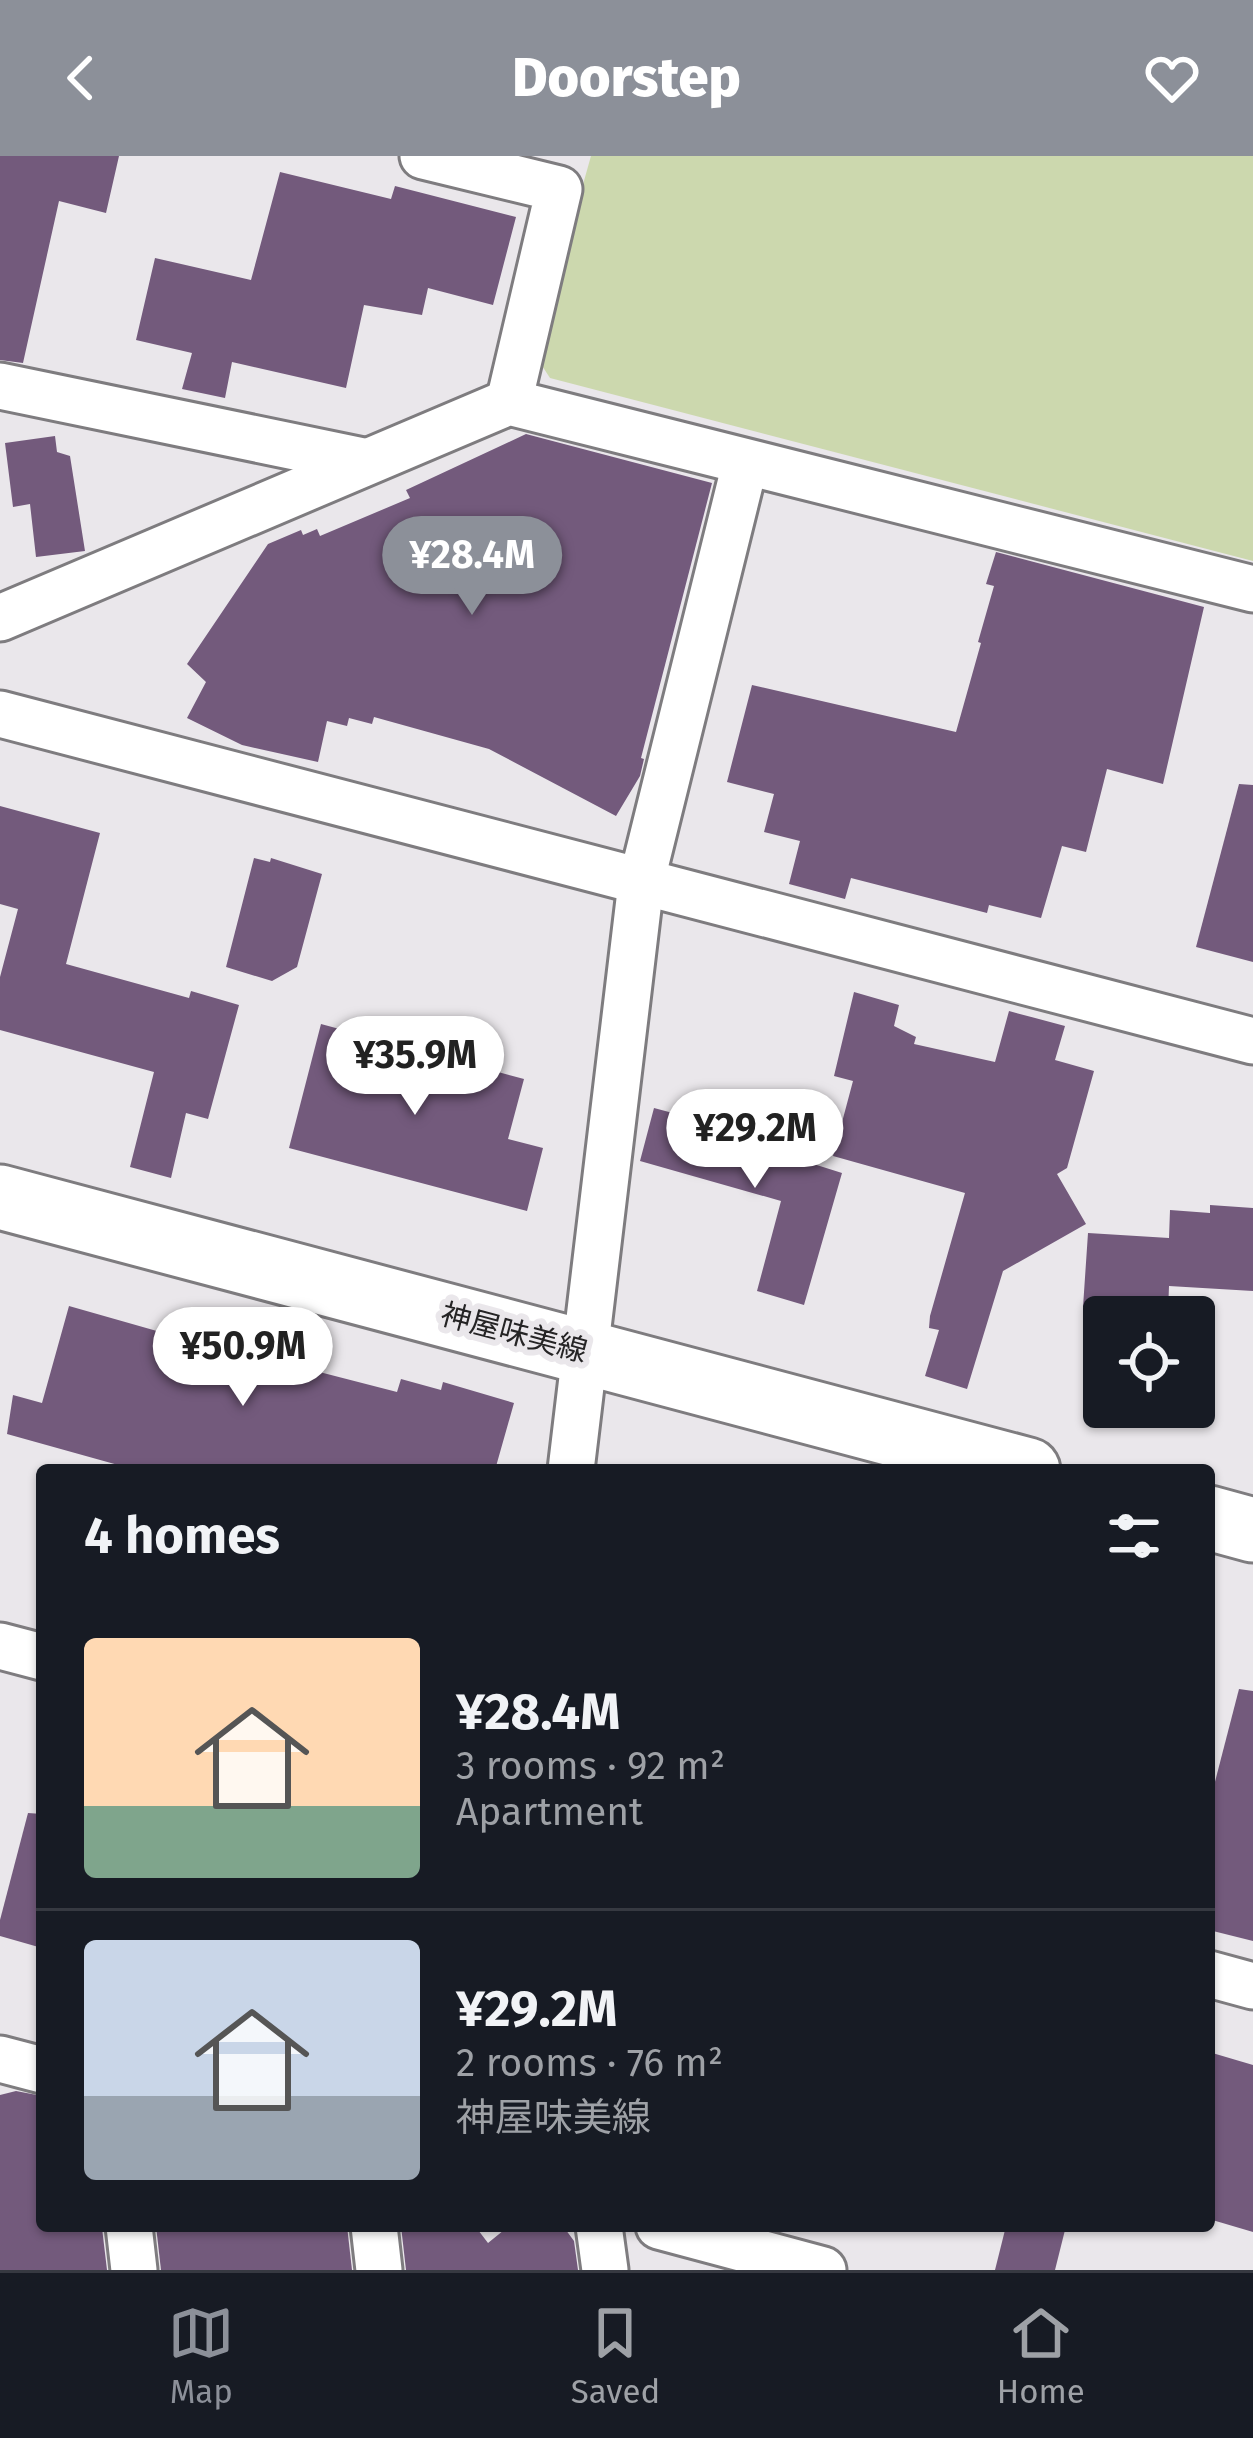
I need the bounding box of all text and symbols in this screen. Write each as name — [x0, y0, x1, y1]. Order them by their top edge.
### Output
icon: back — [48, 45, 114, 111]
icon: heart — [1139, 45, 1205, 111]
text: Doorstep — [512, 46, 741, 110]
pin: ¥28.4M — [374, 516, 570, 618]
text: ¥28.4M — [409, 532, 535, 578]
pin: ¥35.9M — [317, 1016, 513, 1118]
text: ¥35.9M — [353, 1032, 477, 1078]
pin: ¥29.2M — [657, 1089, 853, 1191]
text: ¥29.2M — [693, 1105, 817, 1151]
street label: 神屋味美線 — [437, 1296, 591, 1370]
map controls — [1083, 1296, 1215, 1428]
button: locate — [1083, 1296, 1215, 1428]
pin: ¥50.9M — [145, 1307, 341, 1409]
text: ¥50.9M — [180, 1323, 306, 1369]
icon: filters — [1101, 1503, 1167, 1569]
text: 4 homes — [84, 1505, 280, 1567]
text: ¥28.4M — [456, 1681, 620, 1743]
icon: home — [180, 1686, 324, 1830]
text: 3 rooms · 92 m² — [456, 1743, 725, 1789]
text: Apartment — [456, 1789, 643, 1835]
text: ¥29.2M — [456, 1978, 617, 2040]
icon: home — [180, 1988, 324, 2132]
text: 2 rooms · 76 m² — [456, 2040, 723, 2086]
text: 神屋味美線 — [456, 2095, 651, 2141]
tab: Map — [168, 2300, 234, 2412]
tab: Saved — [571, 2300, 660, 2412]
tab: Home — [997, 2300, 1085, 2412]

